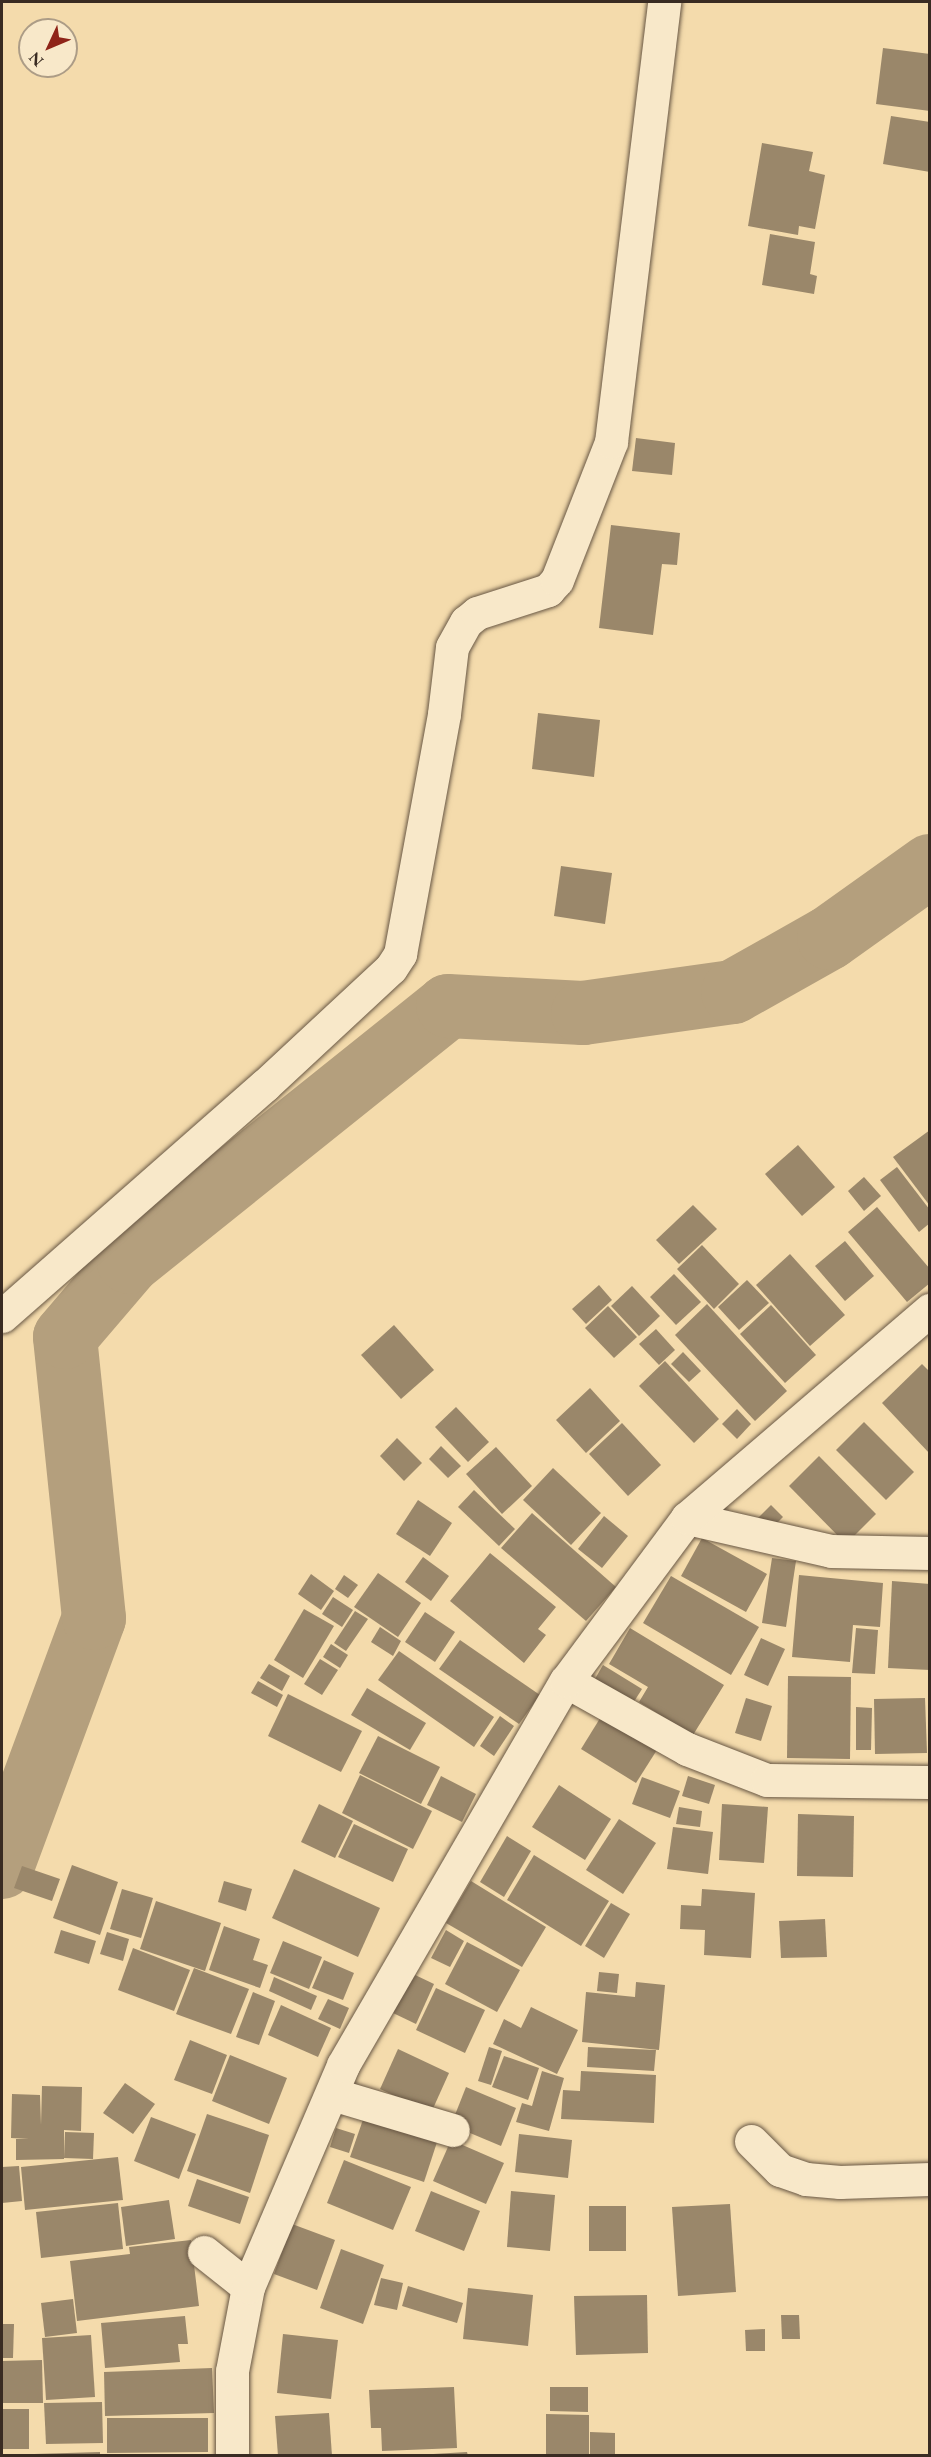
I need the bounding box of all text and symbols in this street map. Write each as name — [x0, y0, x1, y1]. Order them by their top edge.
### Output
north arrow — [18, 18, 78, 78]
text: N — [24, 48, 48, 71]

